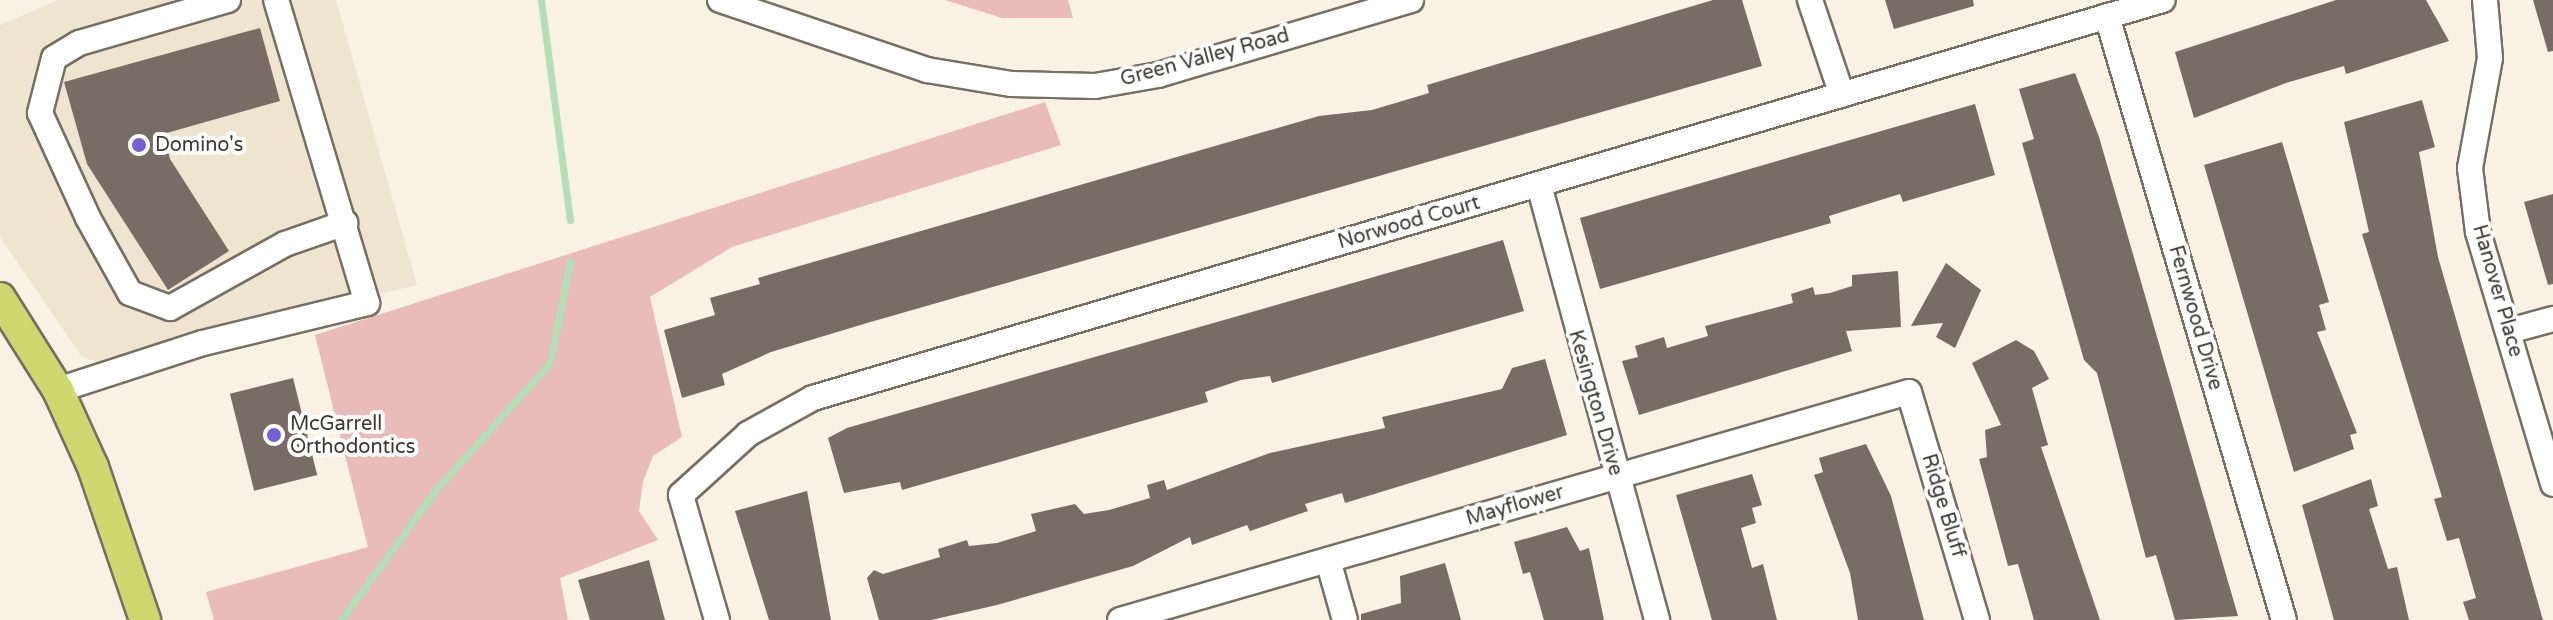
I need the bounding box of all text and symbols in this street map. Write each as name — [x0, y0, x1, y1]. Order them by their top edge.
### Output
street label: Green Valley Road — [1118, 24, 1292, 92]
place label: Domino's — [155, 133, 243, 157]
marker: Domino's — [130, 136, 148, 154]
street label: Norwood Court — [1335, 191, 1483, 255]
street label: Hanover Place — [2467, 222, 2527, 360]
street label: Fernwood Drive — [2163, 243, 2227, 393]
street label: Kesington Drive — [1563, 327, 1627, 479]
place label: McGarrell Orthodontics — [290, 412, 415, 459]
marker: McGarrell Orthodontics — [265, 426, 283, 444]
street label: Ridge Bluff — [1916, 451, 1970, 561]
street label: Mayflower — [1463, 481, 1567, 531]

